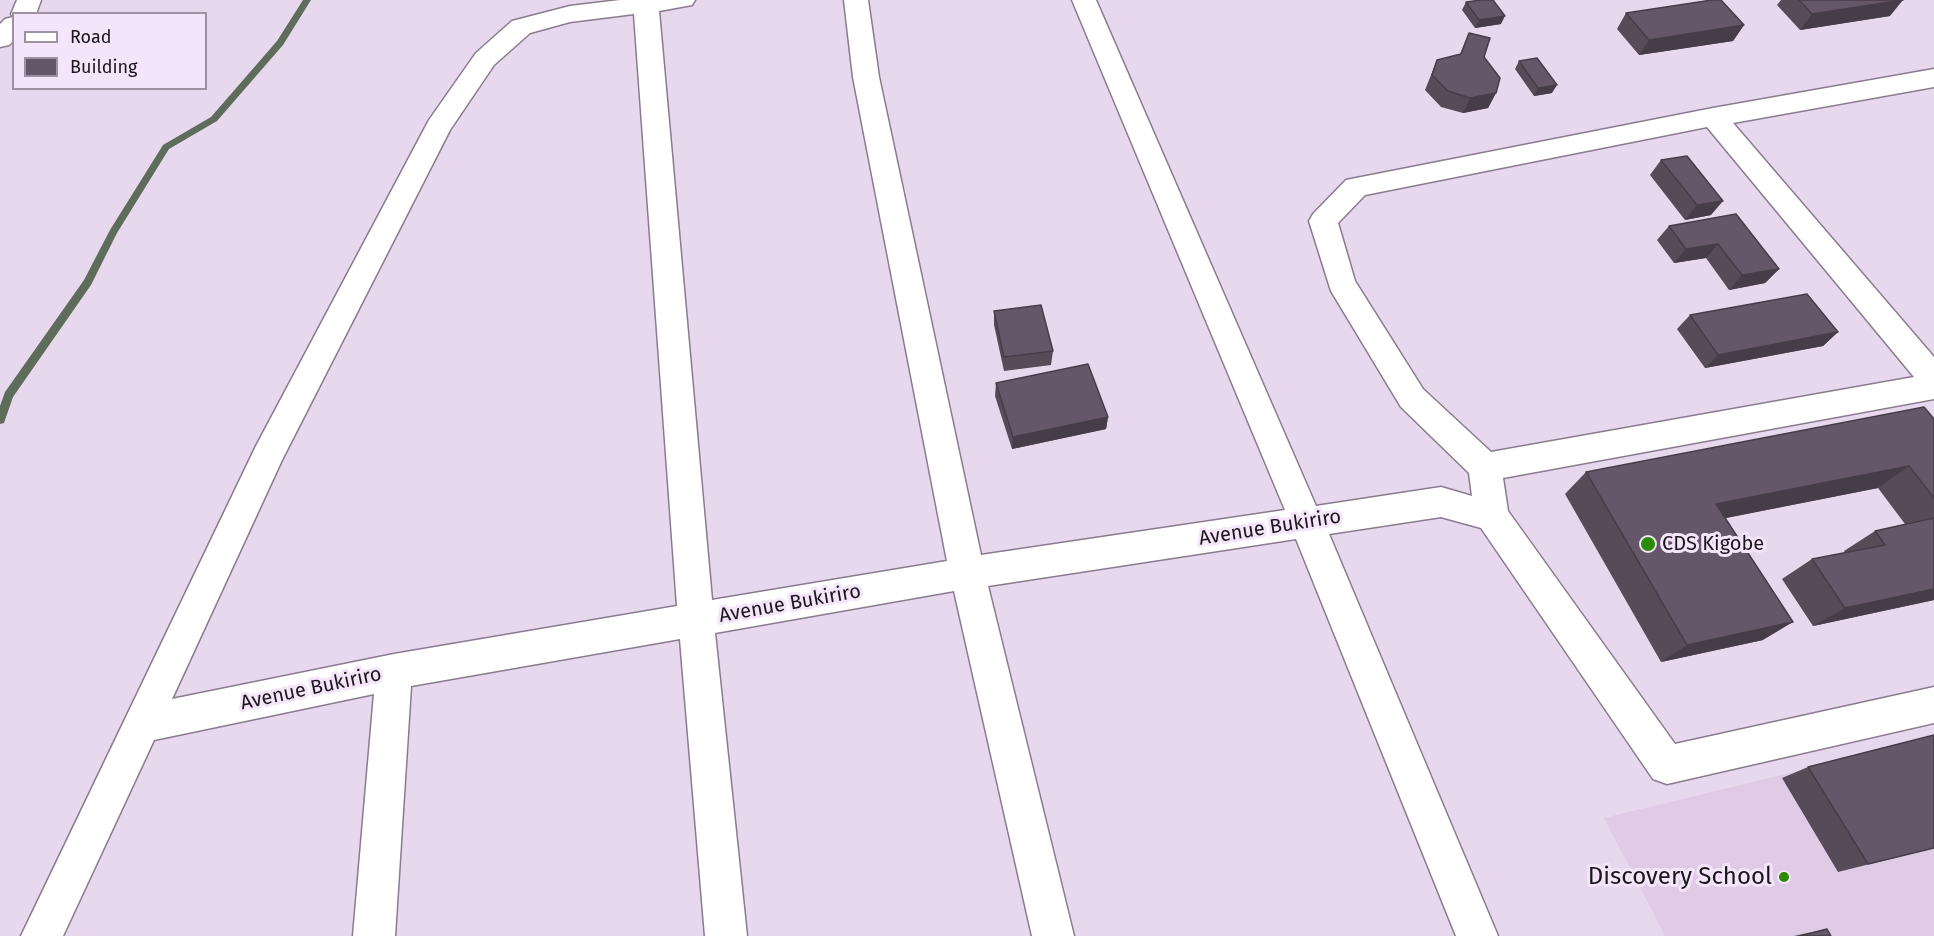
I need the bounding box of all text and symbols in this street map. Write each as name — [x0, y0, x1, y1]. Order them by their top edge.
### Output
legend — [12, 12, 207, 90]
text: Road — [70, 26, 112, 48]
text: Building — [70, 56, 137, 78]
street label: Avenue Bukiriro — [1197, 505, 1343, 551]
place label: CDS Kigobe — [1662, 532, 1764, 556]
marker: CDS Kigobe — [1639, 535, 1657, 553]
street label: Avenue Bukiriro — [717, 580, 863, 628]
street label: Avenue Bukiriro — [238, 662, 384, 716]
place label: Discovery School — [1588, 863, 1772, 891]
marker: Discovery School — [1777, 870, 1791, 884]

